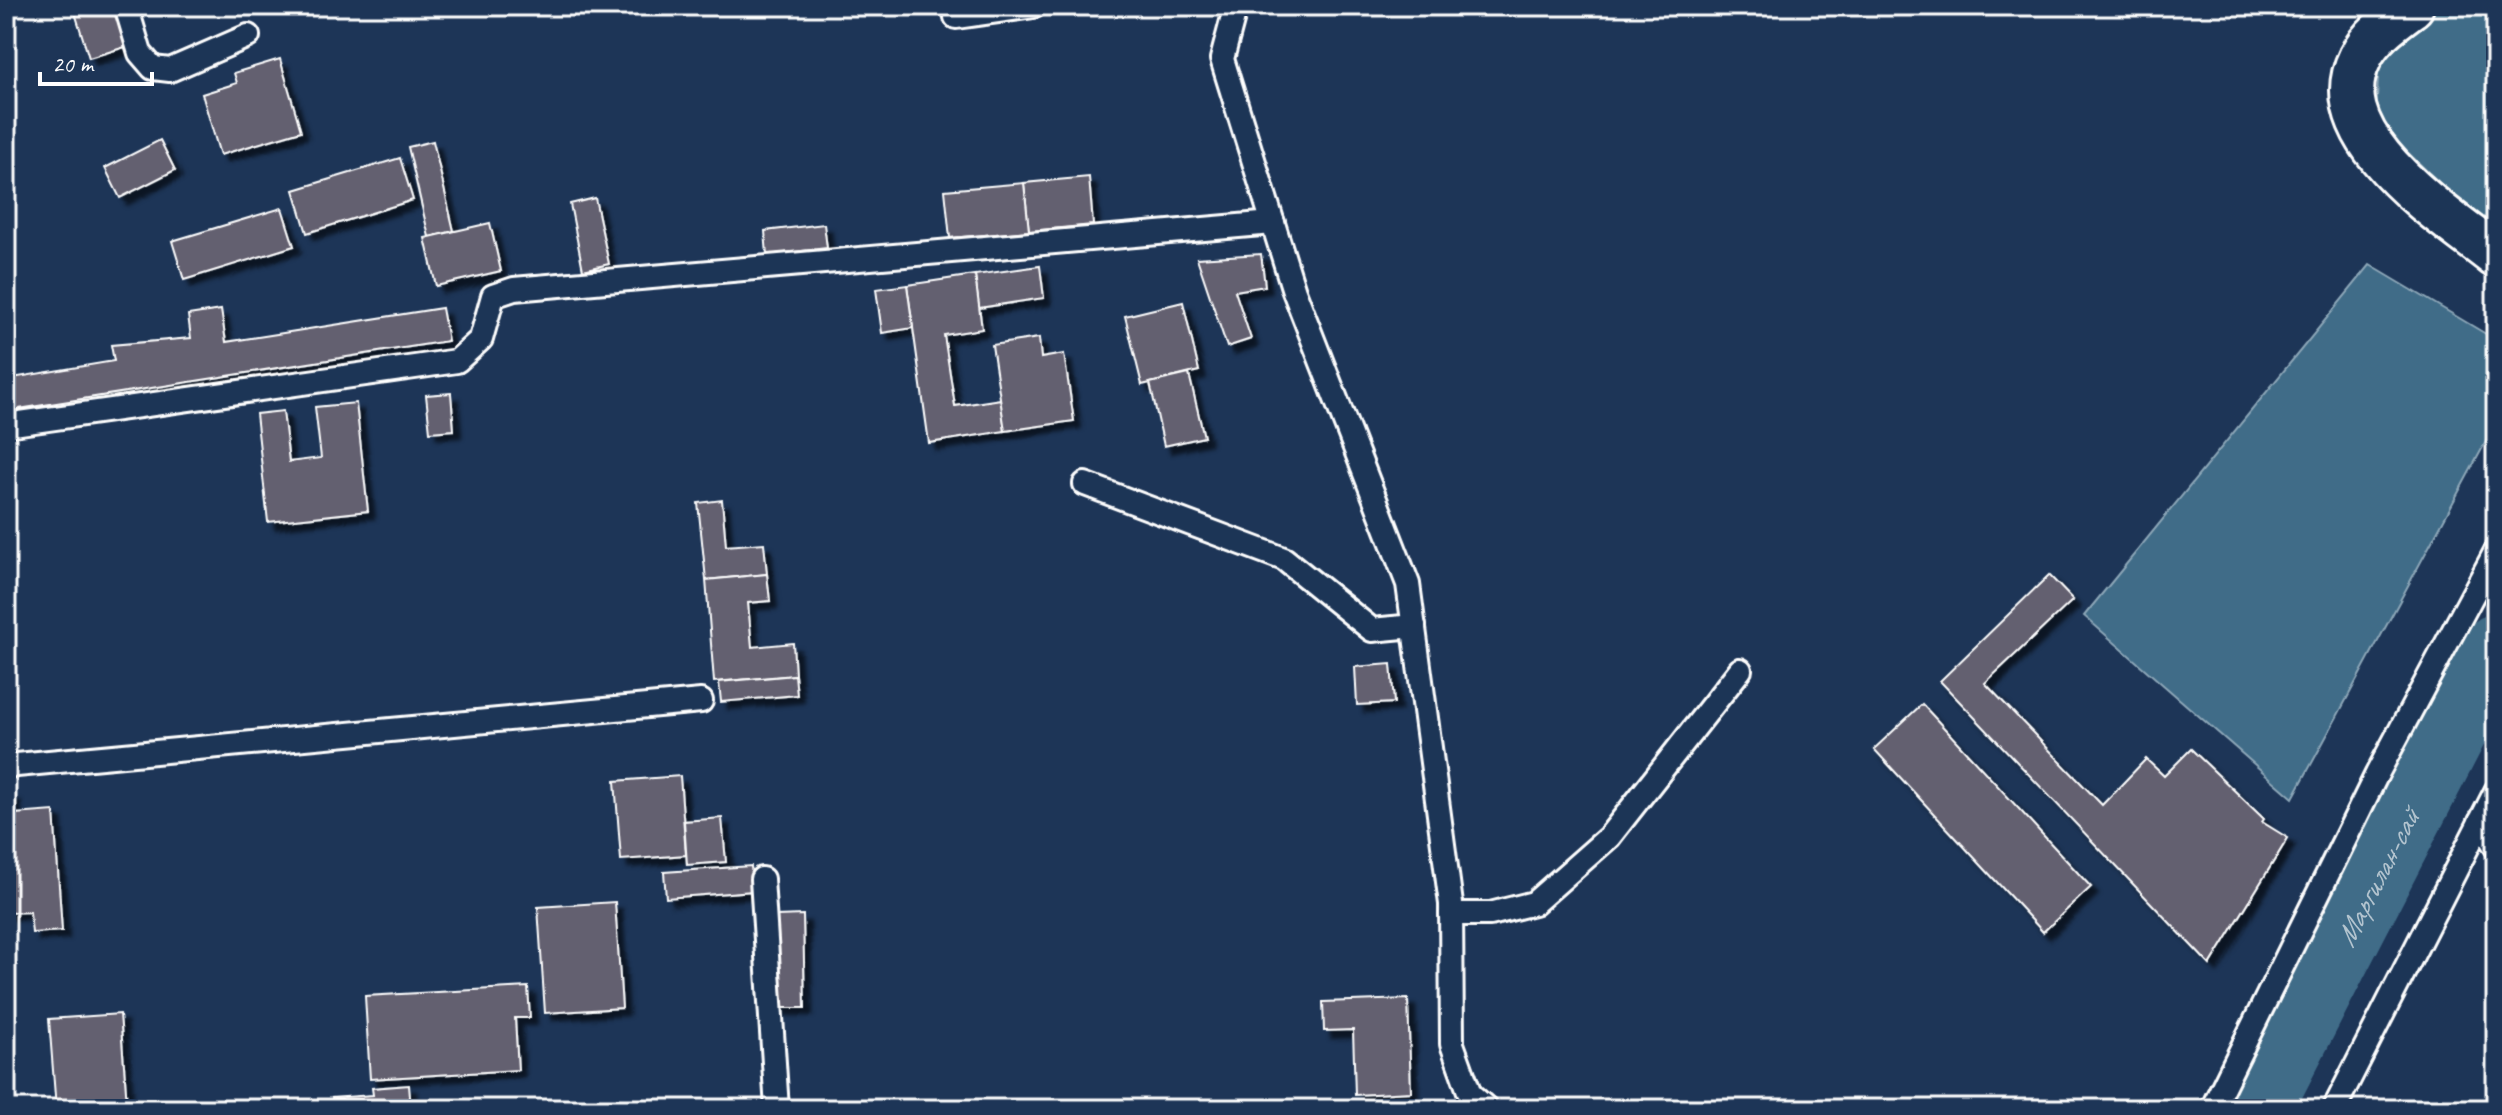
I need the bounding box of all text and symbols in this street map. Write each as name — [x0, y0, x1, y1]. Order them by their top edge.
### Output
scale bar — [40, 36, 152, 86]
text: 20 m — [52, 49, 95, 79]
water label: Маргилан-сай — [2326, 798, 2431, 953]

